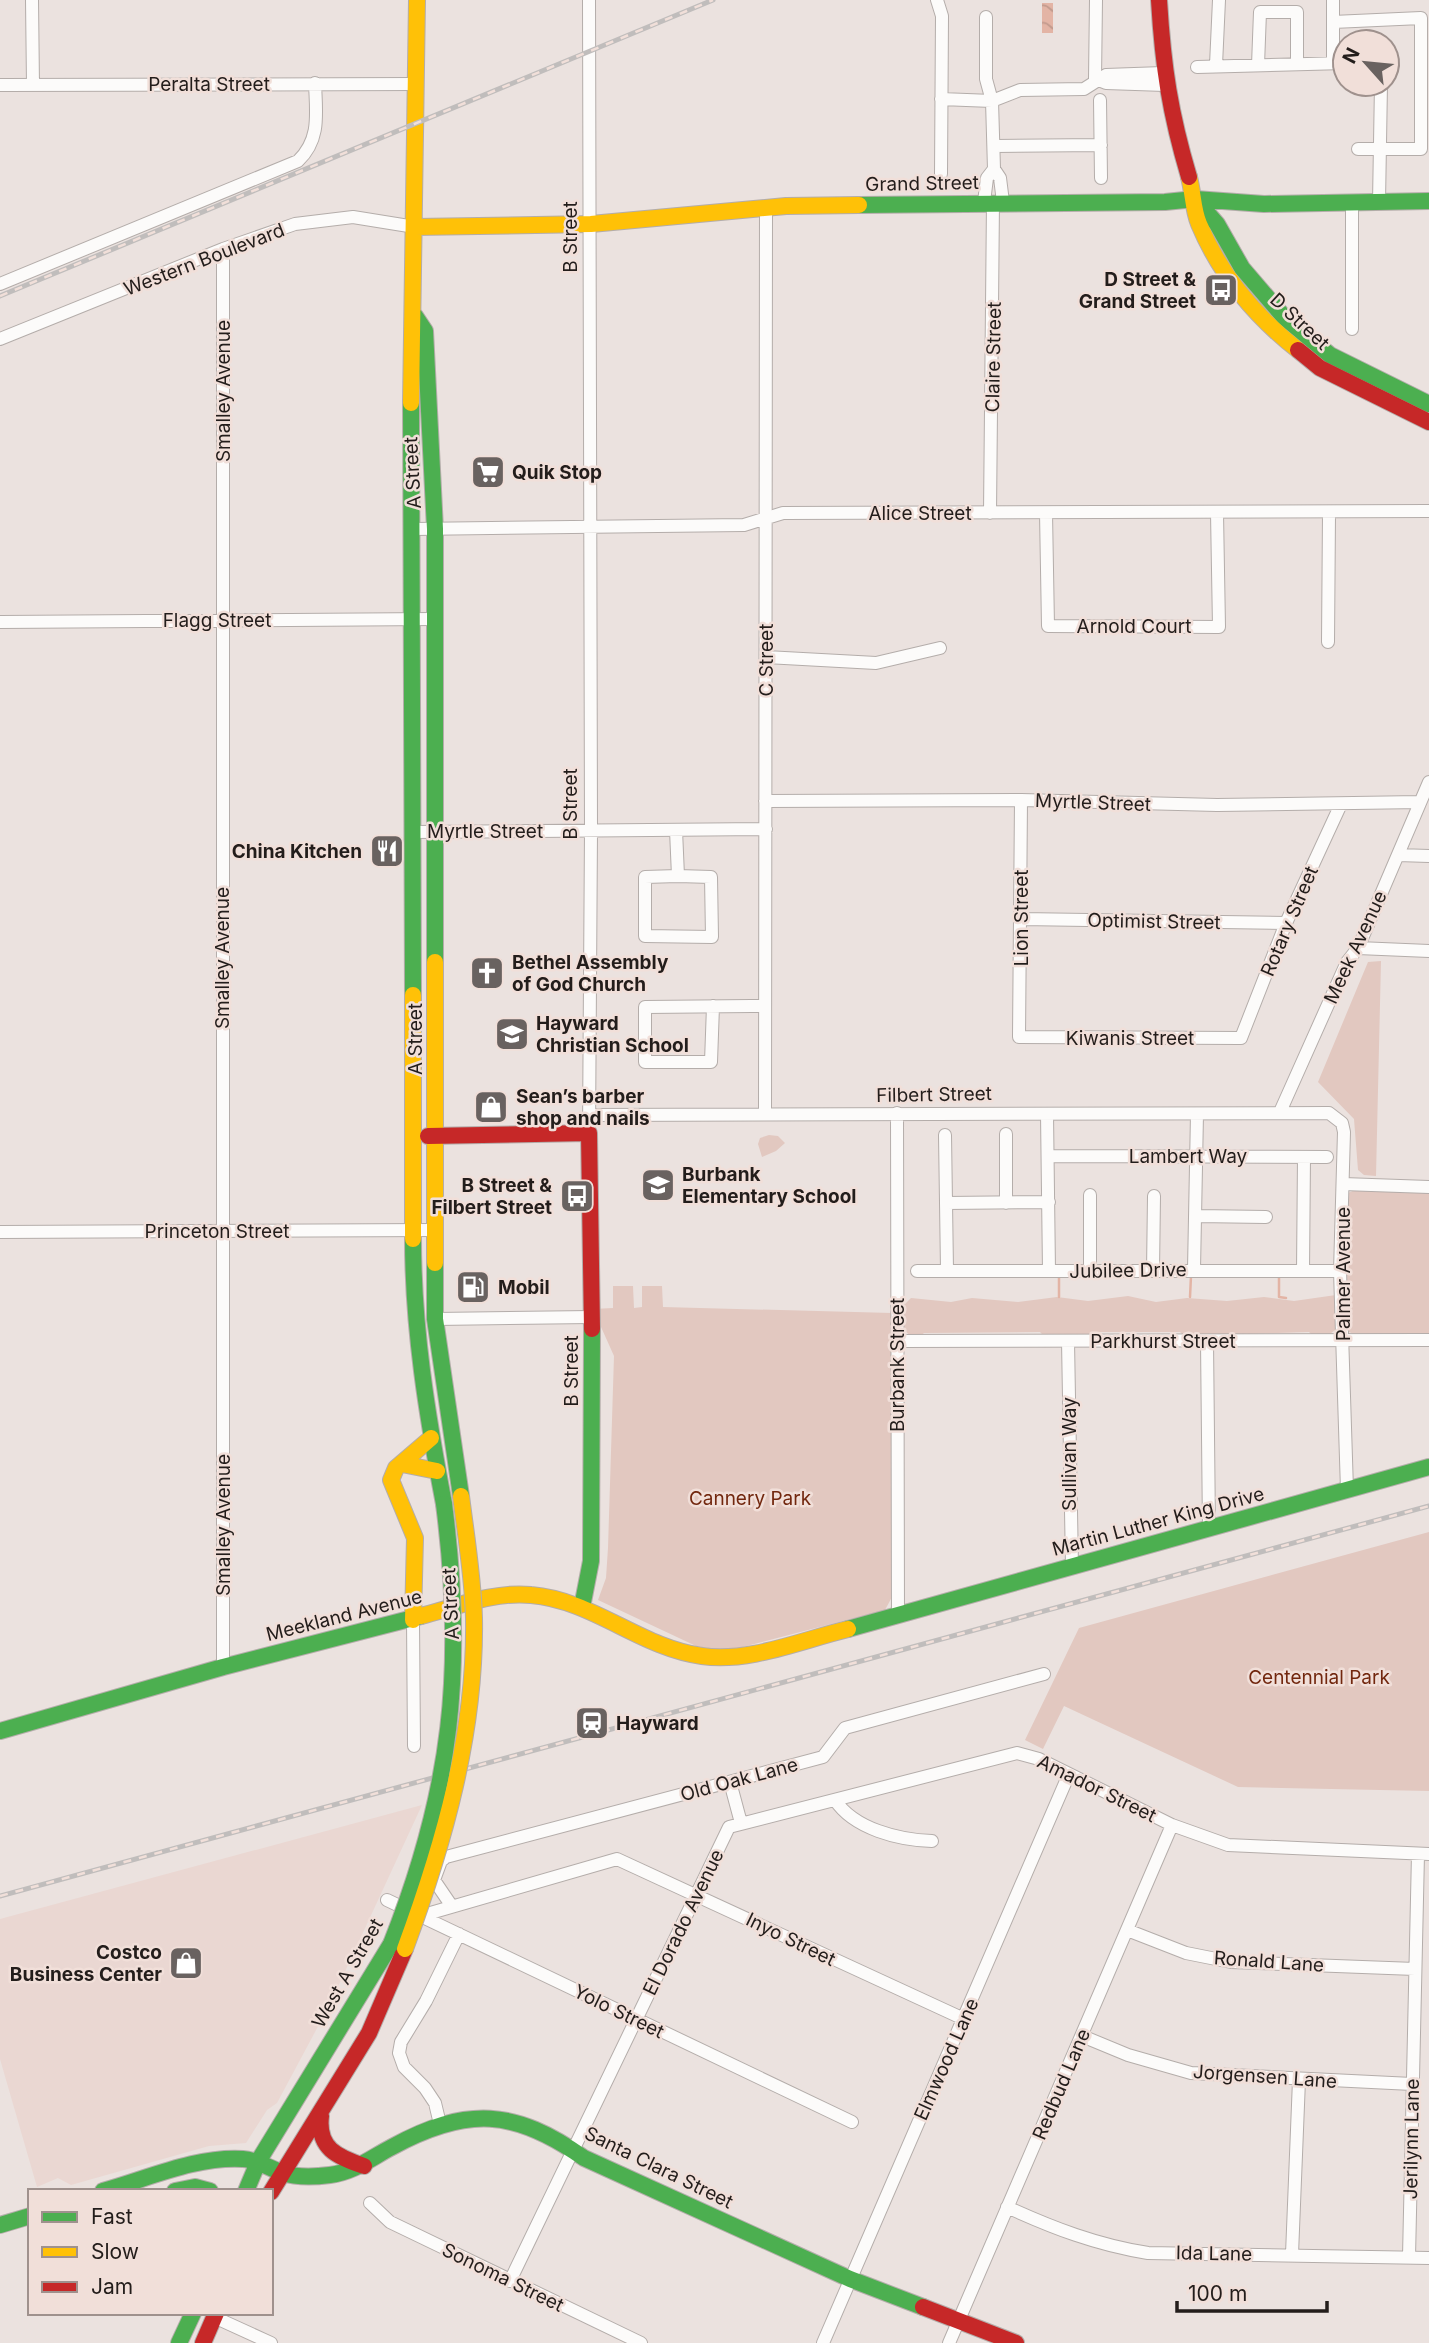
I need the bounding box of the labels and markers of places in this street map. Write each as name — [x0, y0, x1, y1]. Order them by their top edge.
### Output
place label: D Street & Grand Street — [1079, 268, 1196, 313]
bus stop icon: D Street & Grand Street — [1202, 271, 1240, 309]
supermarket icon: Quik Stop — [469, 453, 507, 491]
place label: Quik Stop — [512, 461, 602, 484]
restaurant icon: China Kitchen — [368, 832, 406, 870]
place label: China Kitchen — [232, 840, 362, 863]
place label: Bethel Assembly of God Church — [512, 951, 669, 996]
church icon: Bethel Assembly of God Church — [468, 954, 506, 992]
place label: Hayward Christian School — [536, 1012, 689, 1057]
school or university icon: Hayward Christian School — [493, 1015, 531, 1053]
place label: Sean’s barber shop and nails — [516, 1085, 650, 1130]
shop icon: Sean’s barber shop and nails — [472, 1088, 510, 1126]
place label: Burbank Elementary School — [682, 1163, 856, 1208]
school or university icon: Burbank Elementary School — [639, 1166, 677, 1204]
place label: B Street & Filbert Street — [431, 1174, 552, 1219]
bus stop icon: B Street & Filbert Street — [558, 1177, 596, 1215]
fuel station icon: Mobil — [454, 1268, 492, 1306]
place label: Mobil — [498, 1276, 550, 1299]
station icon: Hayward — [573, 1704, 611, 1742]
place label: Hayward — [616, 1712, 699, 1735]
place label: Costco Business Center — [10, 1941, 162, 1986]
shop icon: Costco Business Center — [167, 1944, 205, 1982]

